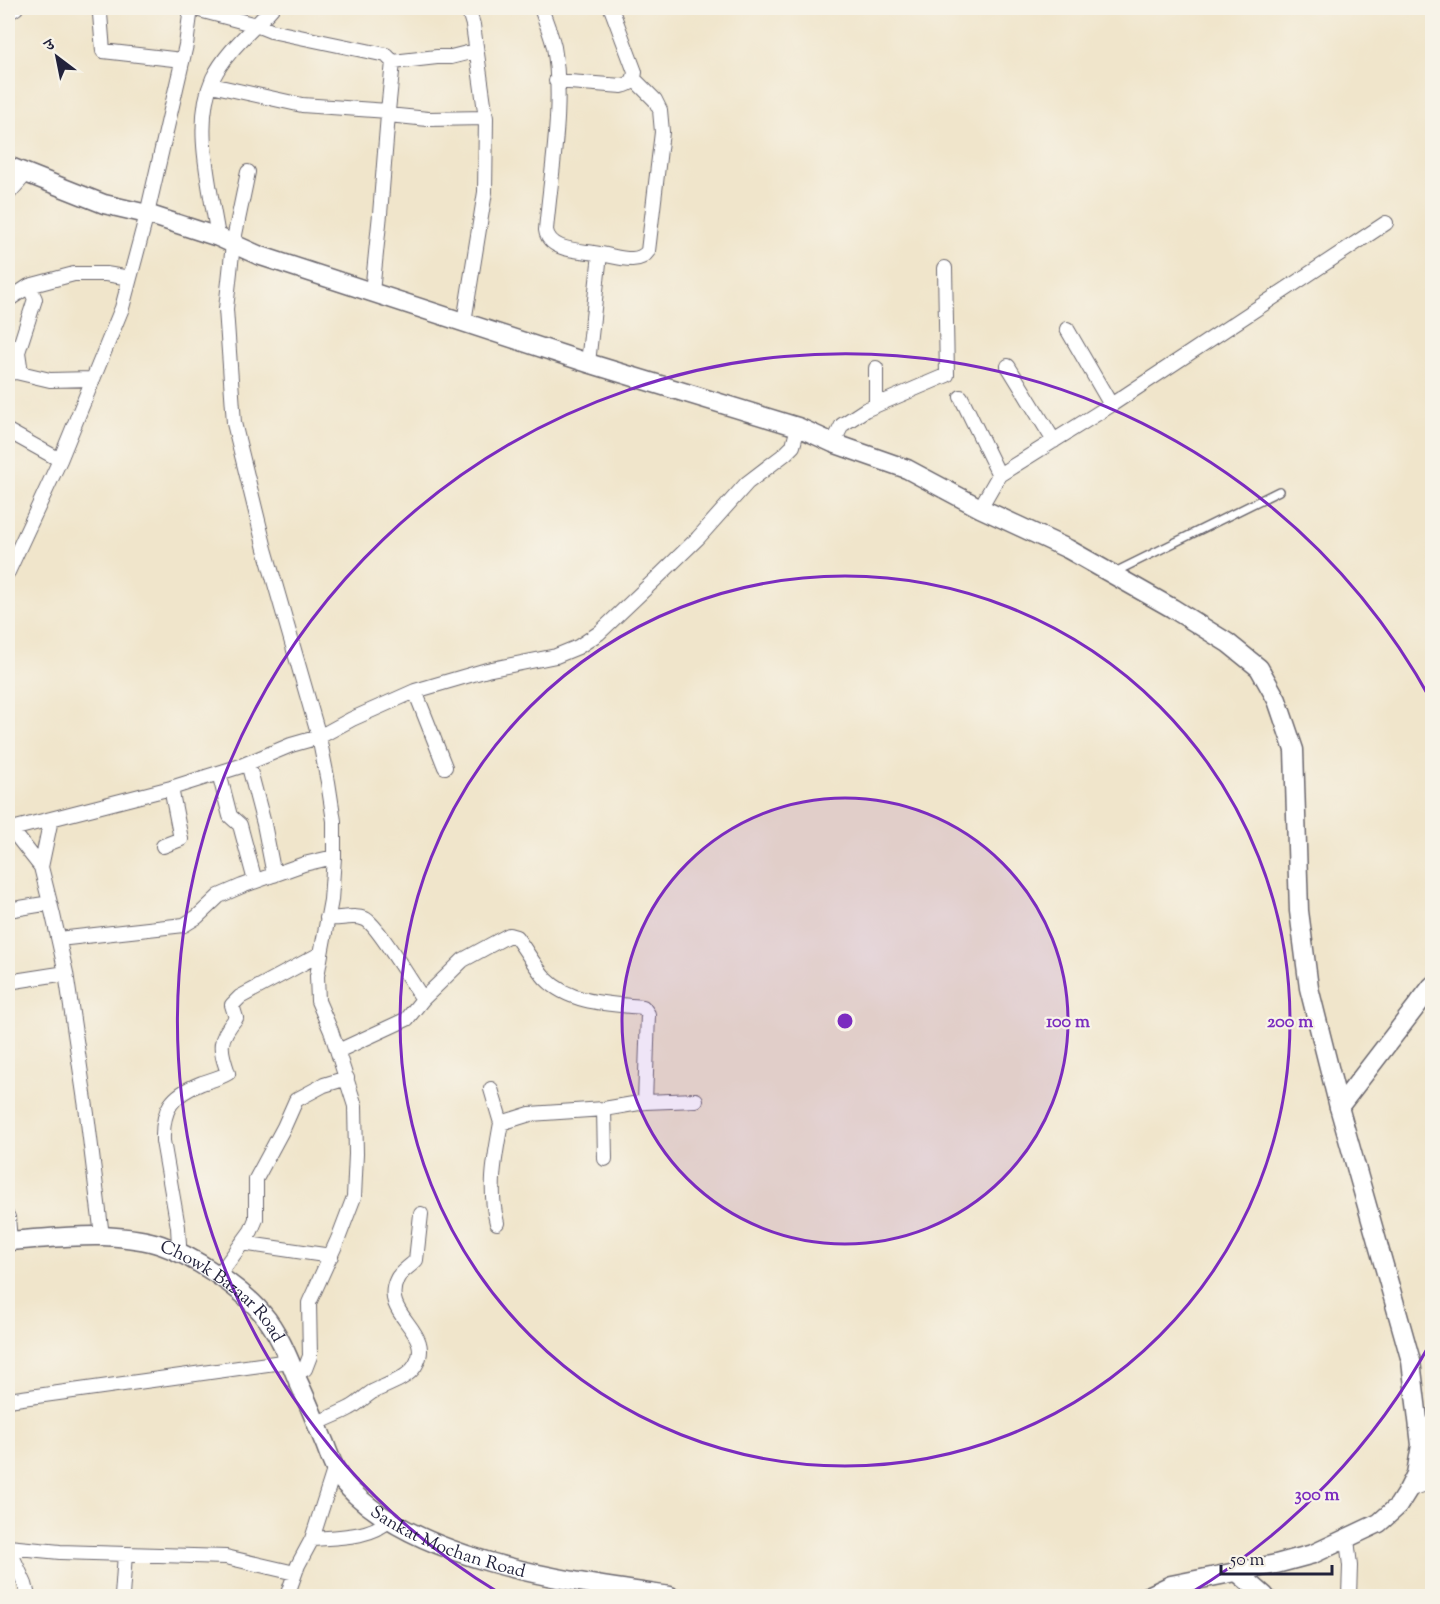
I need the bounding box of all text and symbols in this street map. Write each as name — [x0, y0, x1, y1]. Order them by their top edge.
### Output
north arrow — [27, 27, 87, 87]
text: उ — [40, 34, 61, 59]
text: 100 m — [1046, 1010, 1090, 1036]
text: 200 m — [1267, 1010, 1313, 1036]
centre of rings — [835, 1011, 855, 1031]
street label: Chowk Bazaar Road — [156, 1235, 290, 1347]
text: 300 m — [1295, 1483, 1340, 1509]
street label: Sankat Mochan Road — [364, 1500, 528, 1586]
scale bar — [1221, 1538, 1332, 1576]
text: 50 m — [1229, 1548, 1265, 1574]

